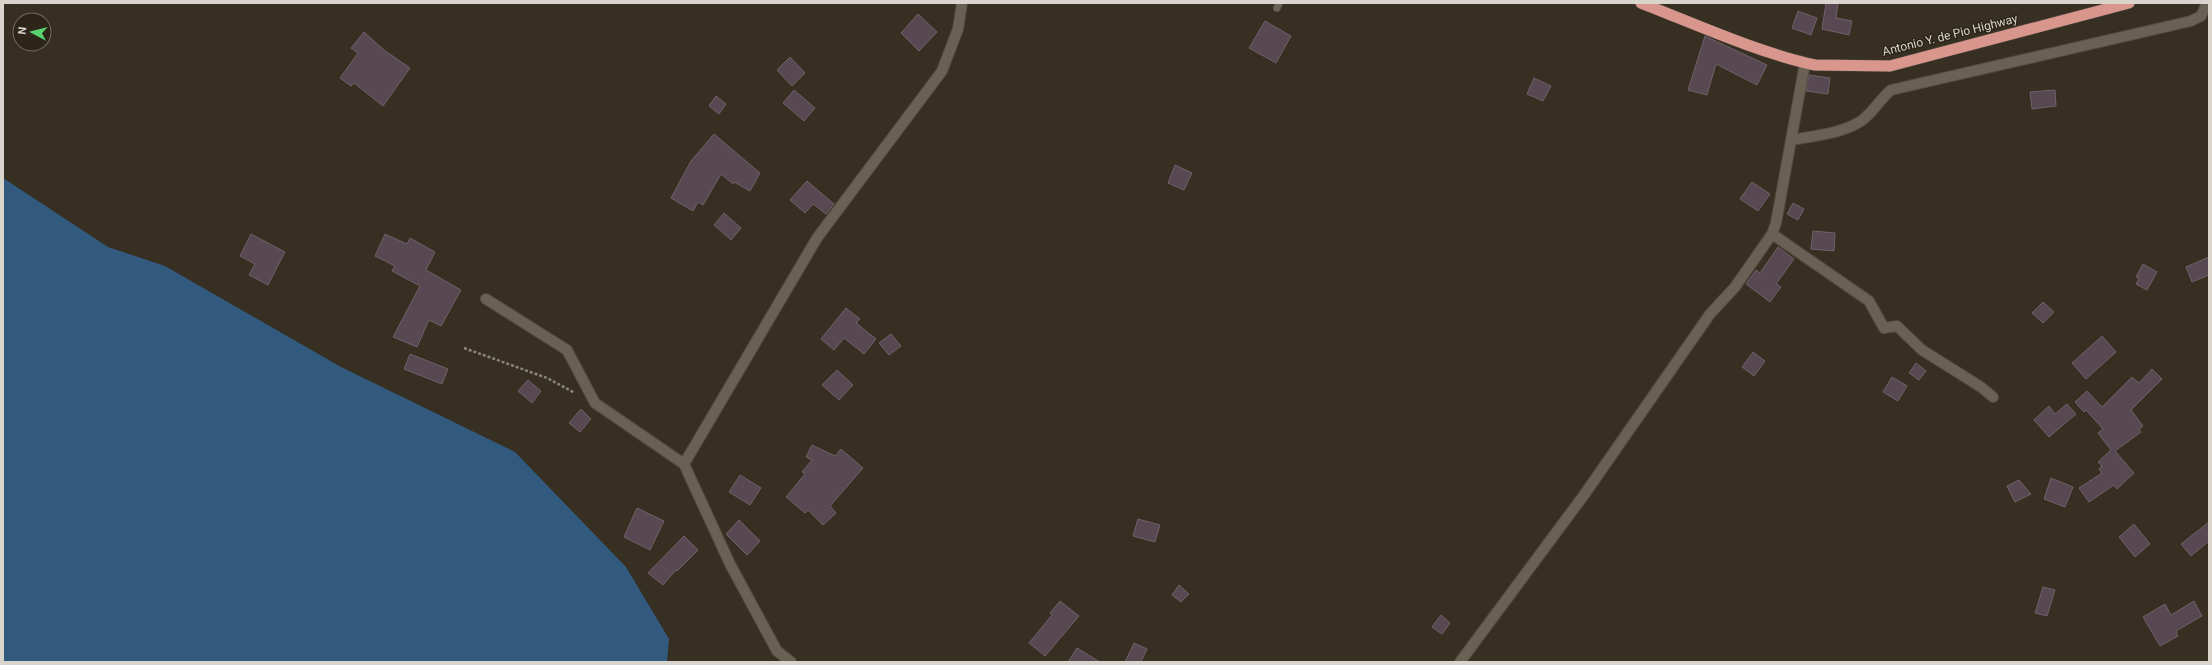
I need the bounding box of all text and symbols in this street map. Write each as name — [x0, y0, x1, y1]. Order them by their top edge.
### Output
street label: Antonio Y. de Pio Highway — [1881, 11, 2019, 59]
north arrow — [12, 12, 52, 52]
text: N — [16, 26, 30, 35]

